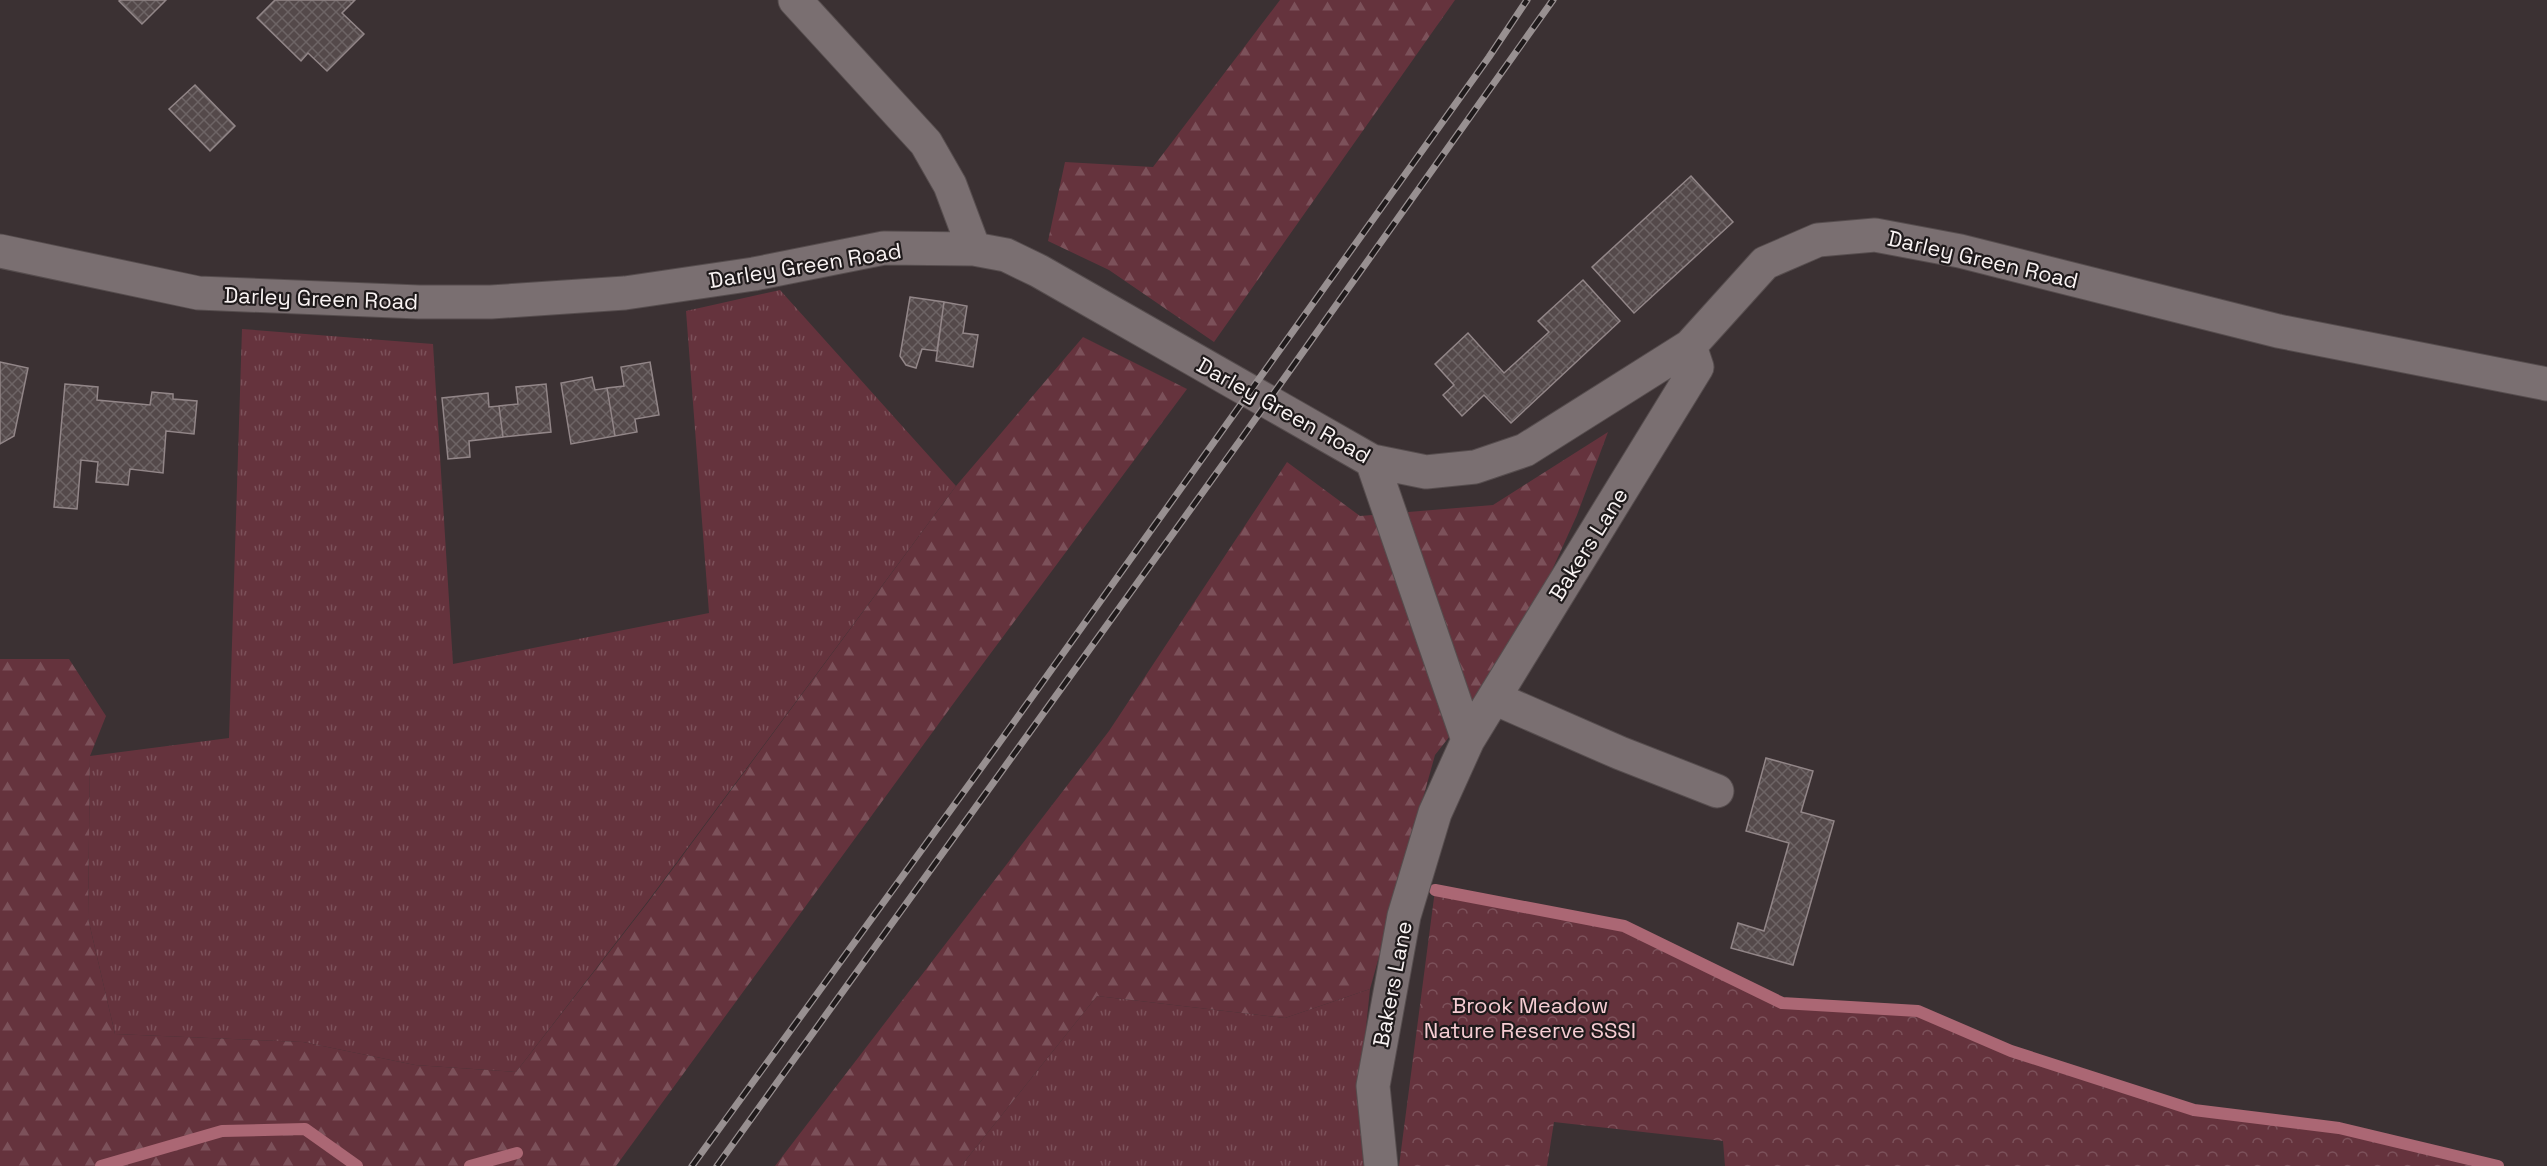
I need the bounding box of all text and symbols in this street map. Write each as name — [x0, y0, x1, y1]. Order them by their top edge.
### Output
street label: Darley Green Road — [1885, 223, 2081, 295]
street label: Darley Green Road — [707, 236, 903, 294]
street label: Darley Green Road — [223, 281, 419, 315]
street label: Darley Green Road — [1192, 351, 1376, 469]
street label: Bakers Lane — [1542, 482, 1634, 606]
street label: Bakers Lane — [1366, 919, 1418, 1049]
park label: Brook Meadow Nature Reserve SSSI — [1424, 991, 1636, 1044]

